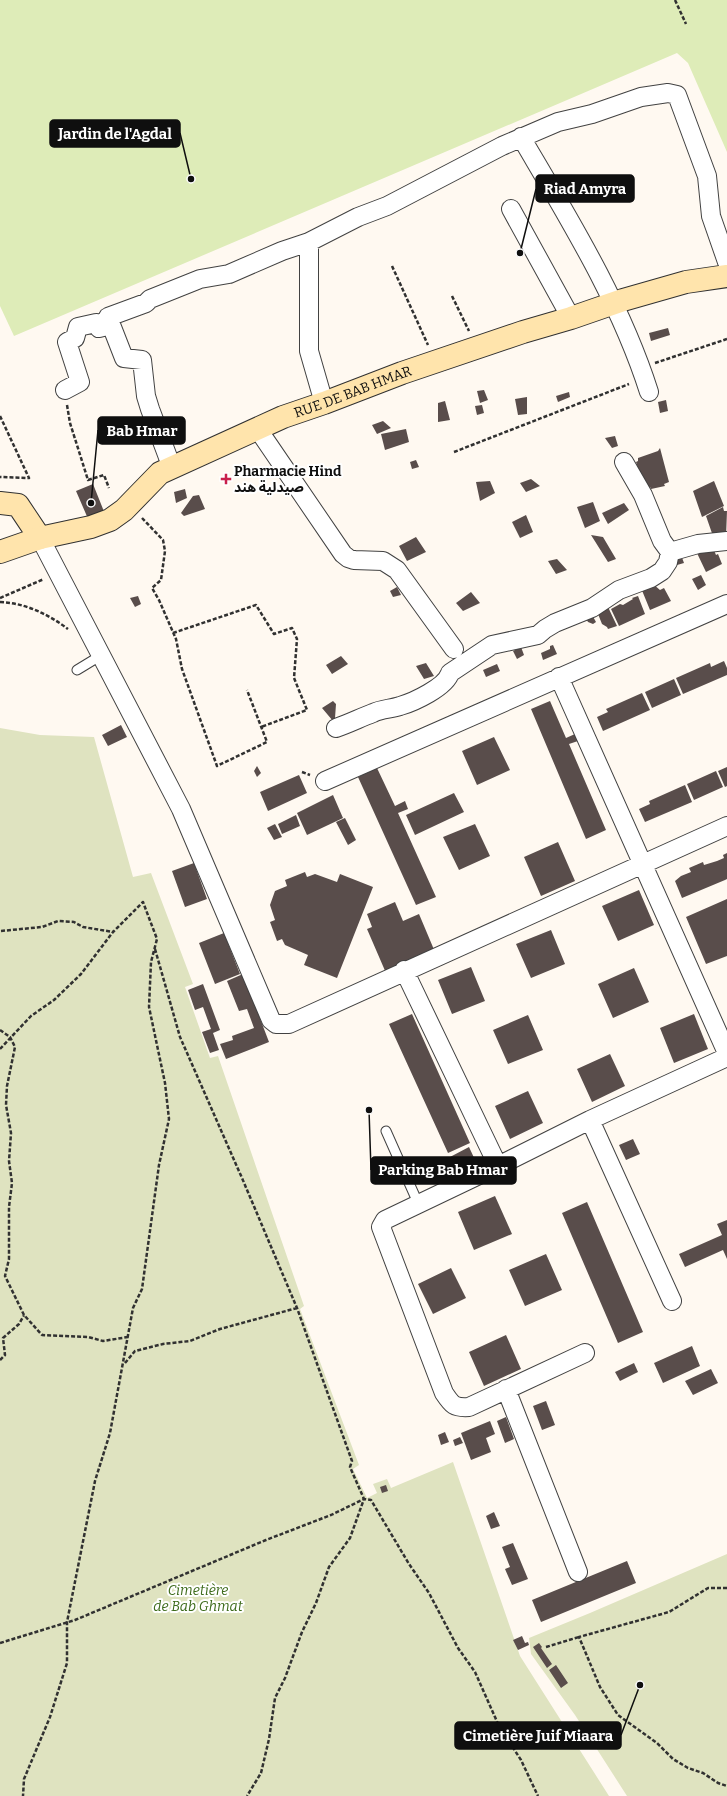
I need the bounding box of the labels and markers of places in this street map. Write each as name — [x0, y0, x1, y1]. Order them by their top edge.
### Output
callout: Jardin de l'Agdal — [50, 120, 180, 147]
callout: Riad Amyra — [536, 175, 634, 202]
callout: Bab Hmar — [98, 417, 185, 444]
place label: Pharmacie Hind صيدلية هند — [234, 463, 342, 496]
marker: Pharmacie Hind صيدلية هند — [221, 474, 231, 484]
callout: Parking Bab Hmar — [371, 1157, 516, 1184]
callout: Cimetière Juif Miaara — [455, 1722, 621, 1749]

